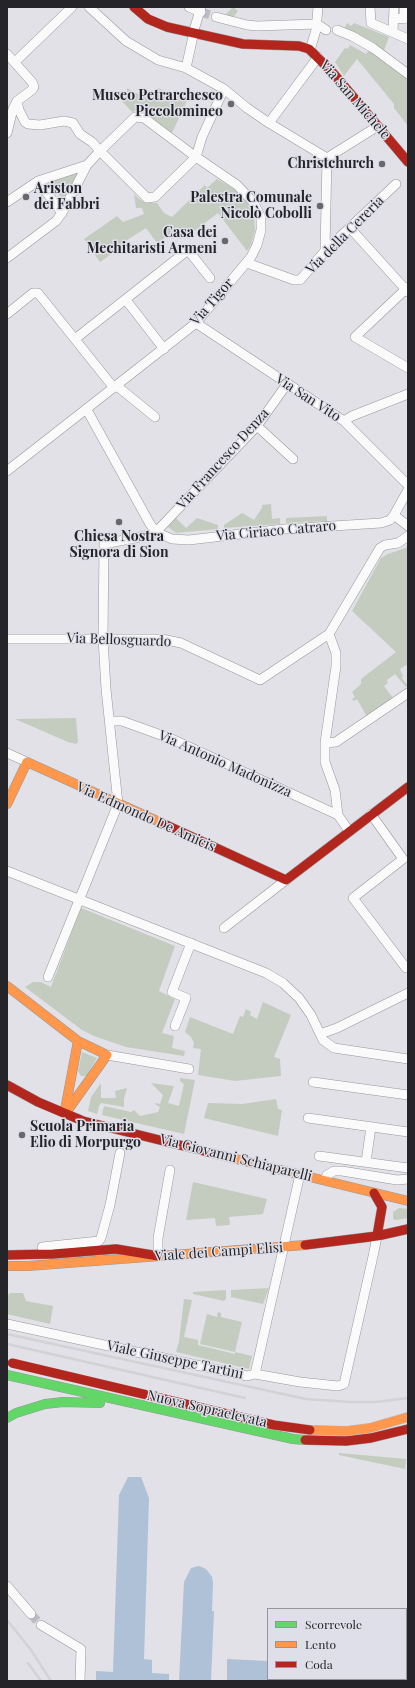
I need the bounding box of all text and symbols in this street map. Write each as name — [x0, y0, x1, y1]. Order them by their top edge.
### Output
street label: Via San Michele — [316, 57, 394, 143]
place label: Museo Petrarchesco Piccolomineo — [92, 88, 223, 120]
marker: Museo Petrarchesco Piccolomineo — [226, 99, 236, 109]
place label: Christchurch — [288, 156, 374, 172]
marker: Christchurch — [377, 159, 387, 169]
place label: Ariston dei Fabbri — [34, 181, 100, 214]
place label: Palestra Comunale Nicolò Cobolli — [190, 190, 312, 222]
marker: Ariston dei Fabbri — [21, 192, 31, 202]
street label: Via della Cereria — [302, 192, 388, 278]
marker: Palestra Comunale Nicolò Cobolli — [315, 201, 325, 211]
place label: Casa dei Mechitaristi Armeni — [87, 225, 217, 258]
marker: Casa dei Mechitaristi Armeni — [220, 236, 230, 246]
street label: Via Tigor — [187, 275, 237, 329]
street label: Via San Vito — [272, 371, 344, 425]
street label: Via Francesco Denza — [173, 405, 273, 513]
marker: Chiesa Nostra Signora di Sion — [114, 517, 124, 527]
street label: Via Ciriaco Catraro — [215, 517, 337, 545]
place label: Chiesa Nostra Signora di Sion — [69, 529, 169, 562]
street label: Via Bellosguardo — [66, 630, 172, 650]
street label: Via Antonio Madonizza — [156, 727, 294, 801]
street label: Via Edmondo De Amicis — [74, 779, 218, 855]
place label: Scuola Primaria Elio di Morpurgo — [30, 1119, 141, 1152]
marker: Scuola Primaria Elio di Morpurgo — [17, 1130, 27, 1140]
street label: Via Giovanni Schiaparelli — [158, 1131, 314, 1185]
street label: Viale dei Campi Elisi — [154, 1239, 284, 1265]
street label: Viale Giuseppe Tartini — [105, 1337, 245, 1383]
street label: Nuova Sopraelevata — [145, 1387, 269, 1431]
legend — [267, 1608, 407, 1680]
text: Scorrevole — [305, 1616, 362, 1632]
text: Lento — [305, 1636, 336, 1652]
text: Coda — [305, 1656, 333, 1672]

